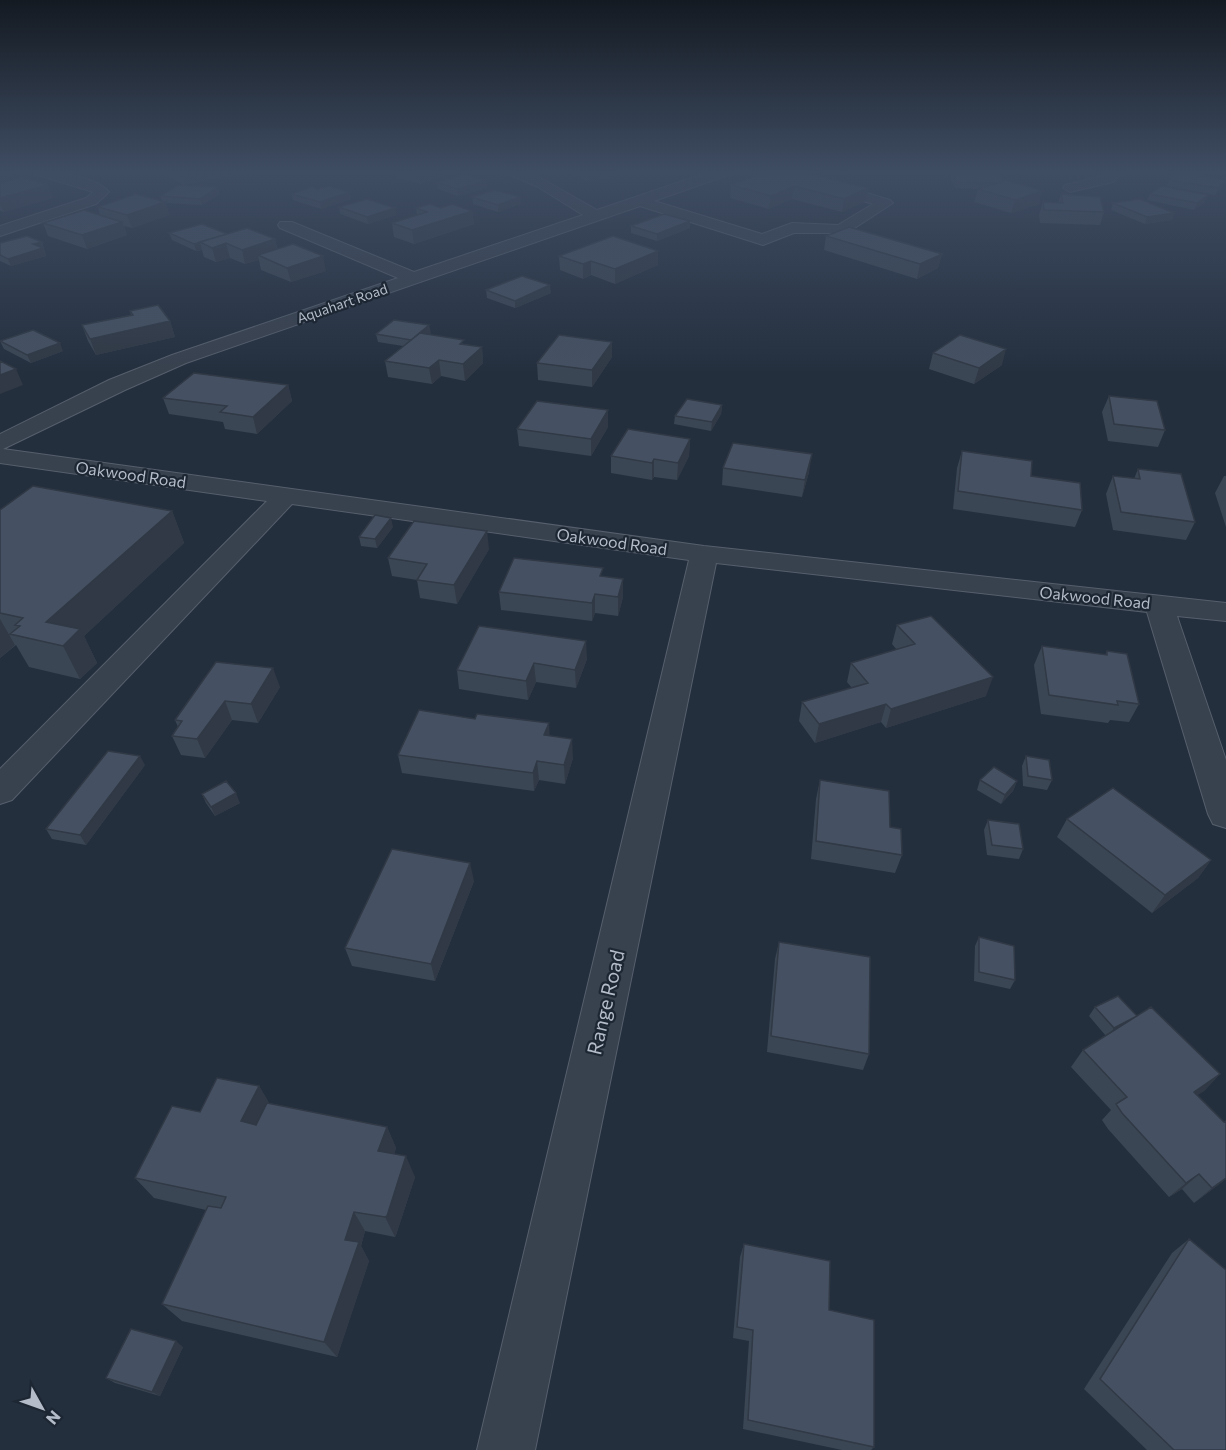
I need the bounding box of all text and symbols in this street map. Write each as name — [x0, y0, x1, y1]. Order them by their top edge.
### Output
street label: Aquahart Road — [294, 280, 390, 326]
street label: Oakwood Road — [75, 457, 187, 491]
street label: Oakwood Road — [556, 524, 668, 558]
street label: Oakwood Road — [1039, 582, 1151, 612]
street label: Range Road — [581, 947, 629, 1057]
north arrow — [12, 1378, 72, 1438]
text: N — [43, 1407, 65, 1429]

